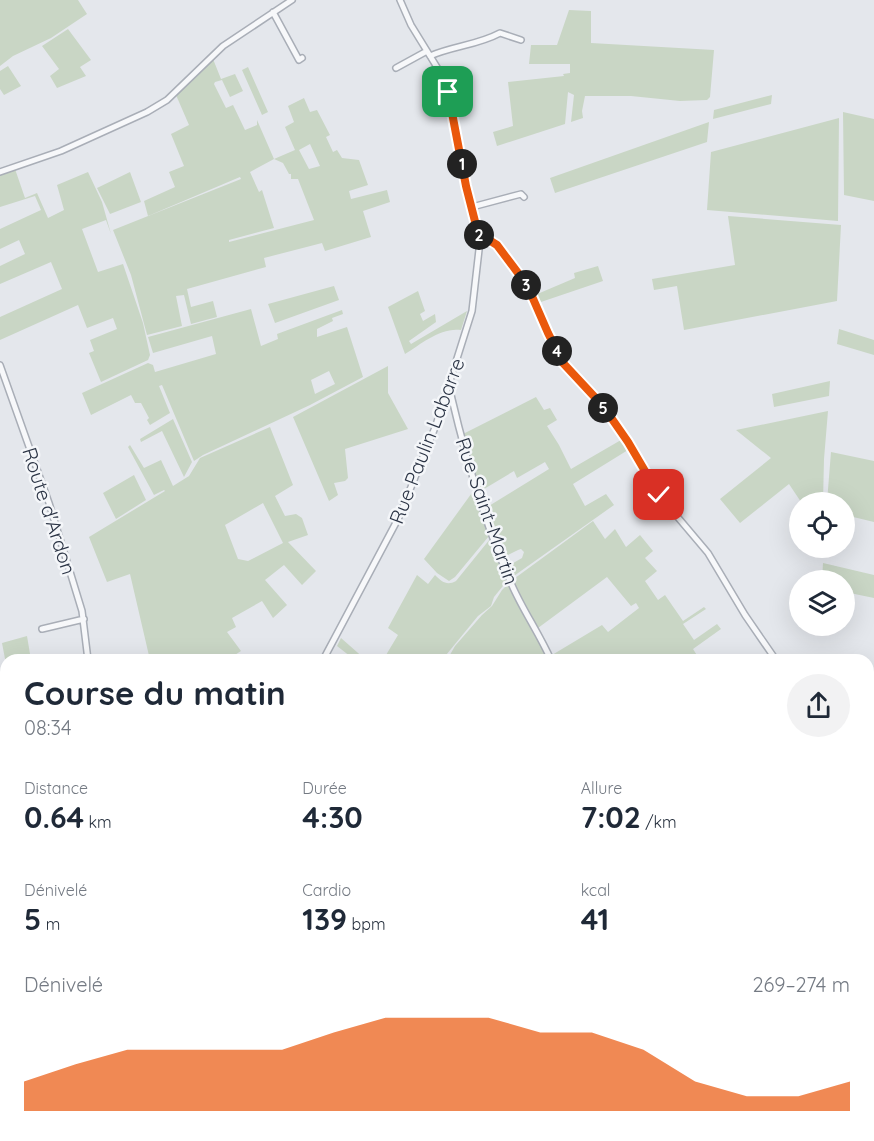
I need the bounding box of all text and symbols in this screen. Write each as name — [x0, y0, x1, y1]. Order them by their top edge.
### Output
pin — [422, 66, 473, 117]
icon: arrive — [431, 75, 464, 108]
pin: 1 — [447, 149, 477, 179]
text: 1 — [459, 154, 465, 174]
pin: 2 — [464, 220, 494, 250]
text: 2 — [474, 225, 484, 245]
pin: 3 — [511, 270, 541, 300]
text: 3 — [522, 275, 530, 295]
pin: 4 — [542, 336, 572, 366]
text: 4 — [552, 341, 562, 361]
street label: Rue Paulin Labarre — [383, 354, 470, 527]
pin: 5 — [588, 393, 618, 423]
text: 5 — [598, 398, 608, 418]
street label: Rue Saint-Martin — [451, 434, 524, 588]
street label: Route d'Ardon — [17, 444, 82, 578]
pin — [633, 469, 684, 520]
icon: check — [642, 478, 675, 511]
map controls — [789, 492, 855, 636]
button: locate — [789, 492, 855, 558]
button: layers — [789, 570, 855, 636]
text: Course du matin — [24, 672, 286, 713]
button: share — [787, 674, 850, 737]
text: 08:34 — [24, 715, 71, 740]
text: Distance — [24, 778, 88, 798]
text: Durée — [302, 778, 347, 798]
text: Allure — [581, 778, 622, 798]
text: 0.64 — [24, 798, 84, 836]
text: 4:30 — [302, 798, 363, 836]
text: 7:02 — [581, 798, 641, 836]
text: km — [84, 812, 112, 832]
text: /km — [641, 812, 677, 832]
text: Dénivelé — [24, 880, 87, 900]
text: Cardio — [302, 880, 351, 900]
text: kcal — [581, 880, 611, 900]
text: 5 — [24, 900, 41, 938]
text: 139 — [302, 900, 347, 938]
text: 41 — [581, 900, 609, 938]
text: m — [41, 914, 60, 934]
text: bpm — [347, 914, 386, 934]
text: Dénivelé — [24, 972, 103, 997]
text: 269–274 m — [752, 972, 850, 997]

